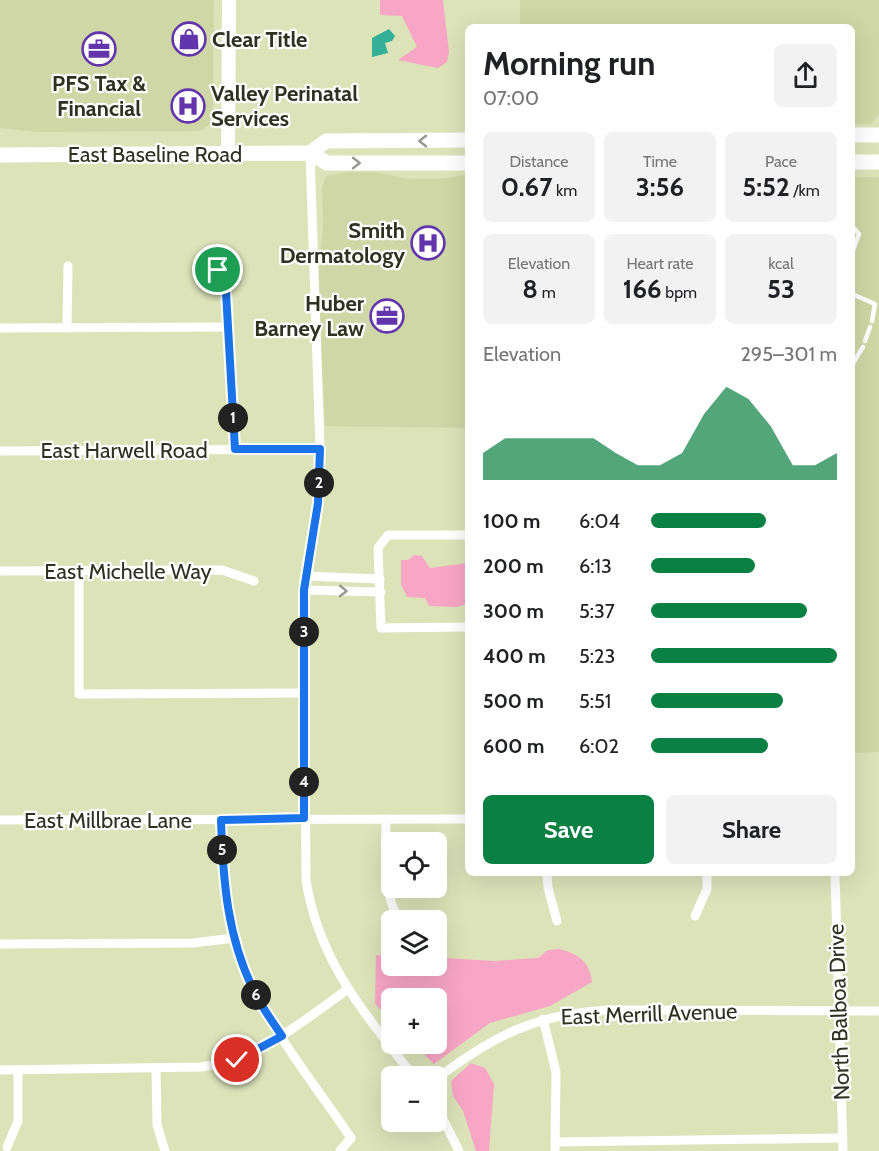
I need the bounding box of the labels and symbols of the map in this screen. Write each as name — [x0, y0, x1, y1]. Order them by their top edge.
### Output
shop icon: Clear Title — [171, 21, 207, 57]
place label: Clear Title — [212, 26, 307, 53]
office icon: PFS Tax & Financial — [81, 31, 117, 67]
place label: PFS Tax & Financial — [52, 70, 146, 122]
place label: Valley Perinatal Services — [211, 80, 358, 132]
hospital icon: Valley Perinatal Services — [170, 88, 206, 124]
one-way arrow — [418, 135, 427, 147]
street label: East Baseline Road — [68, 141, 242, 168]
one-way arrow — [352, 157, 361, 169]
place label: Smith Dermatology — [280, 217, 405, 269]
hospital icon: Smith Dermatology — [410, 225, 446, 261]
pin — [192, 244, 243, 295]
place label: Huber Barney Law — [254, 290, 365, 342]
office icon: Huber Barney Law — [369, 298, 405, 334]
pin: 1 — [218, 403, 248, 433]
street label: East Harwell Road — [40, 437, 208, 464]
pin: 2 — [304, 468, 334, 498]
street label: East Michelle Way — [44, 558, 212, 585]
one-way arrow — [338, 585, 347, 597]
pin: 3 — [289, 617, 319, 647]
pin: 4 — [289, 767, 319, 797]
street label: East Millbrae Lane — [24, 807, 192, 834]
pin: 5 — [207, 835, 237, 865]
street label: North Balboa Drive — [822, 923, 856, 1101]
pin: 6 — [241, 980, 271, 1010]
street label: East Merrill Avenue — [560, 997, 738, 1031]
pin — [211, 1034, 262, 1085]

